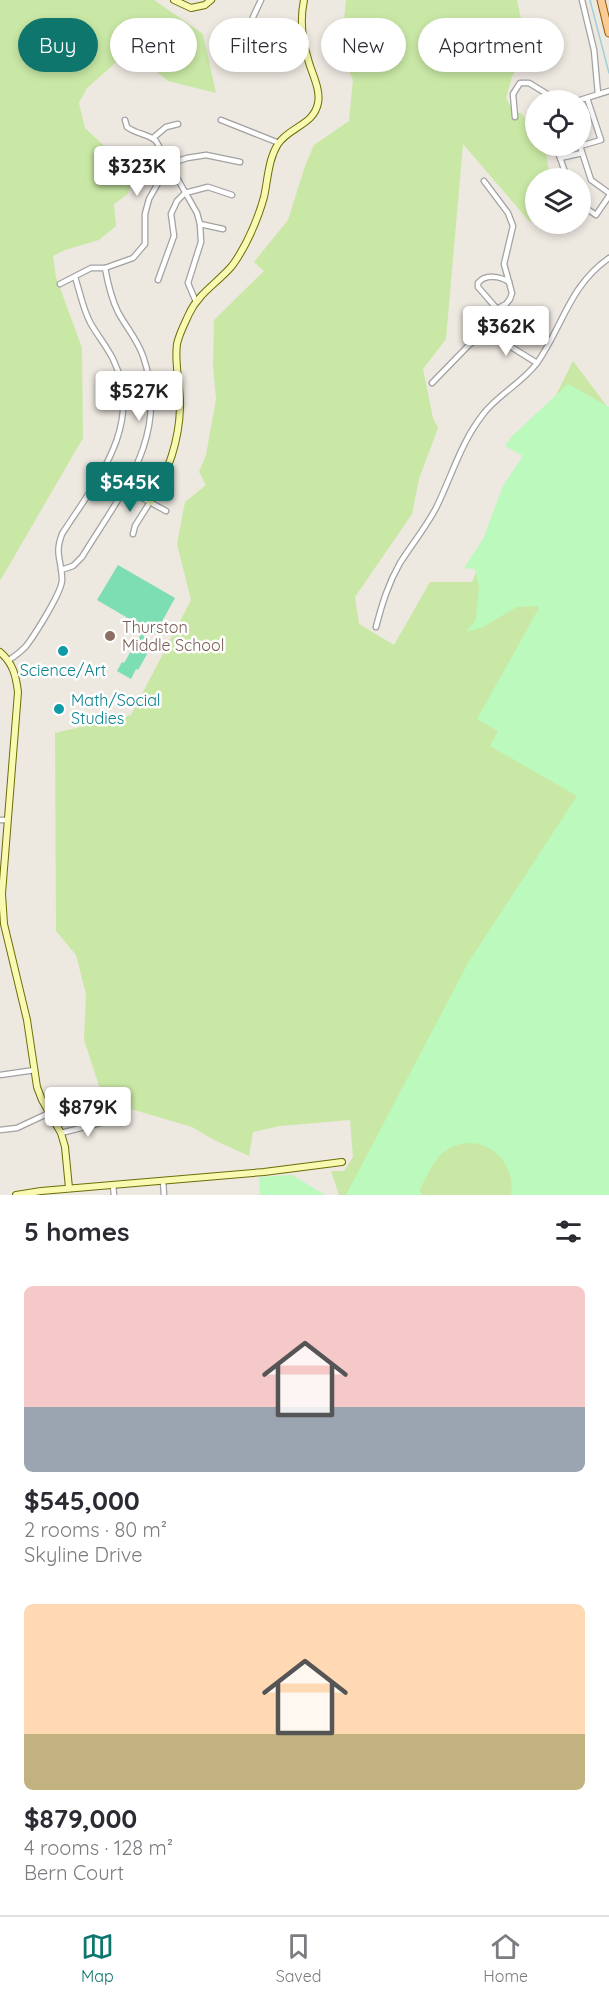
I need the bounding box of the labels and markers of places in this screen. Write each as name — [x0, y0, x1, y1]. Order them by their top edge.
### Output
pin: $323K — [95, 146, 179, 197]
pin: $362K — [464, 306, 548, 357]
pin: $527K — [97, 371, 181, 422]
pin: $545K — [88, 462, 172, 513]
place label: Thurston Middle School — [122, 617, 224, 655]
marker: Thurston Middle School — [103, 629, 117, 643]
marker: Science/Art — [56, 644, 70, 658]
place label: Science/Art — [20, 660, 106, 680]
place label: Math/Social Studies — [71, 690, 161, 728]
marker: Math/Social Studies — [52, 702, 66, 716]
pin: $879K — [46, 1087, 130, 1138]

